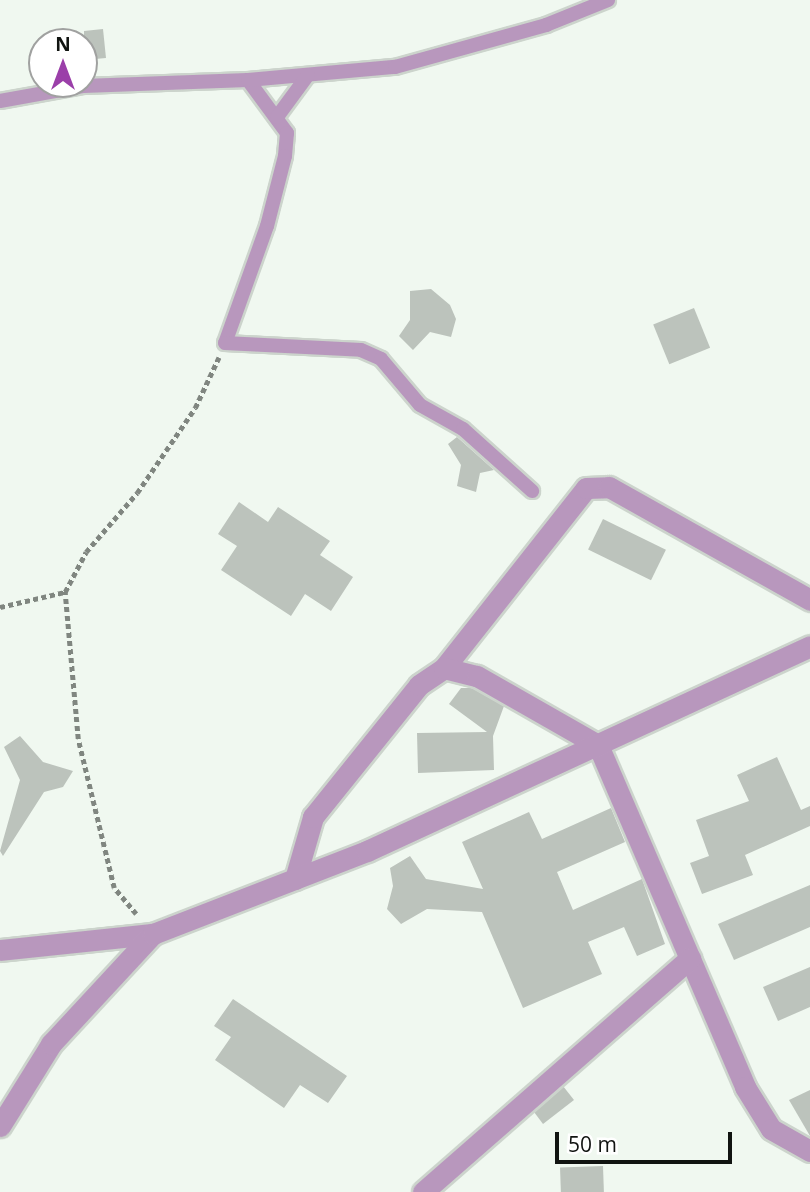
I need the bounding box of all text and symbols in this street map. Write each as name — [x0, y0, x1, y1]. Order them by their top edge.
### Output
north arrow — [28, 28, 98, 98]
text: N — [55, 31, 71, 57]
scale bar — [558, 1118, 735, 1162]
text: 50 m — [568, 1130, 617, 1158]

